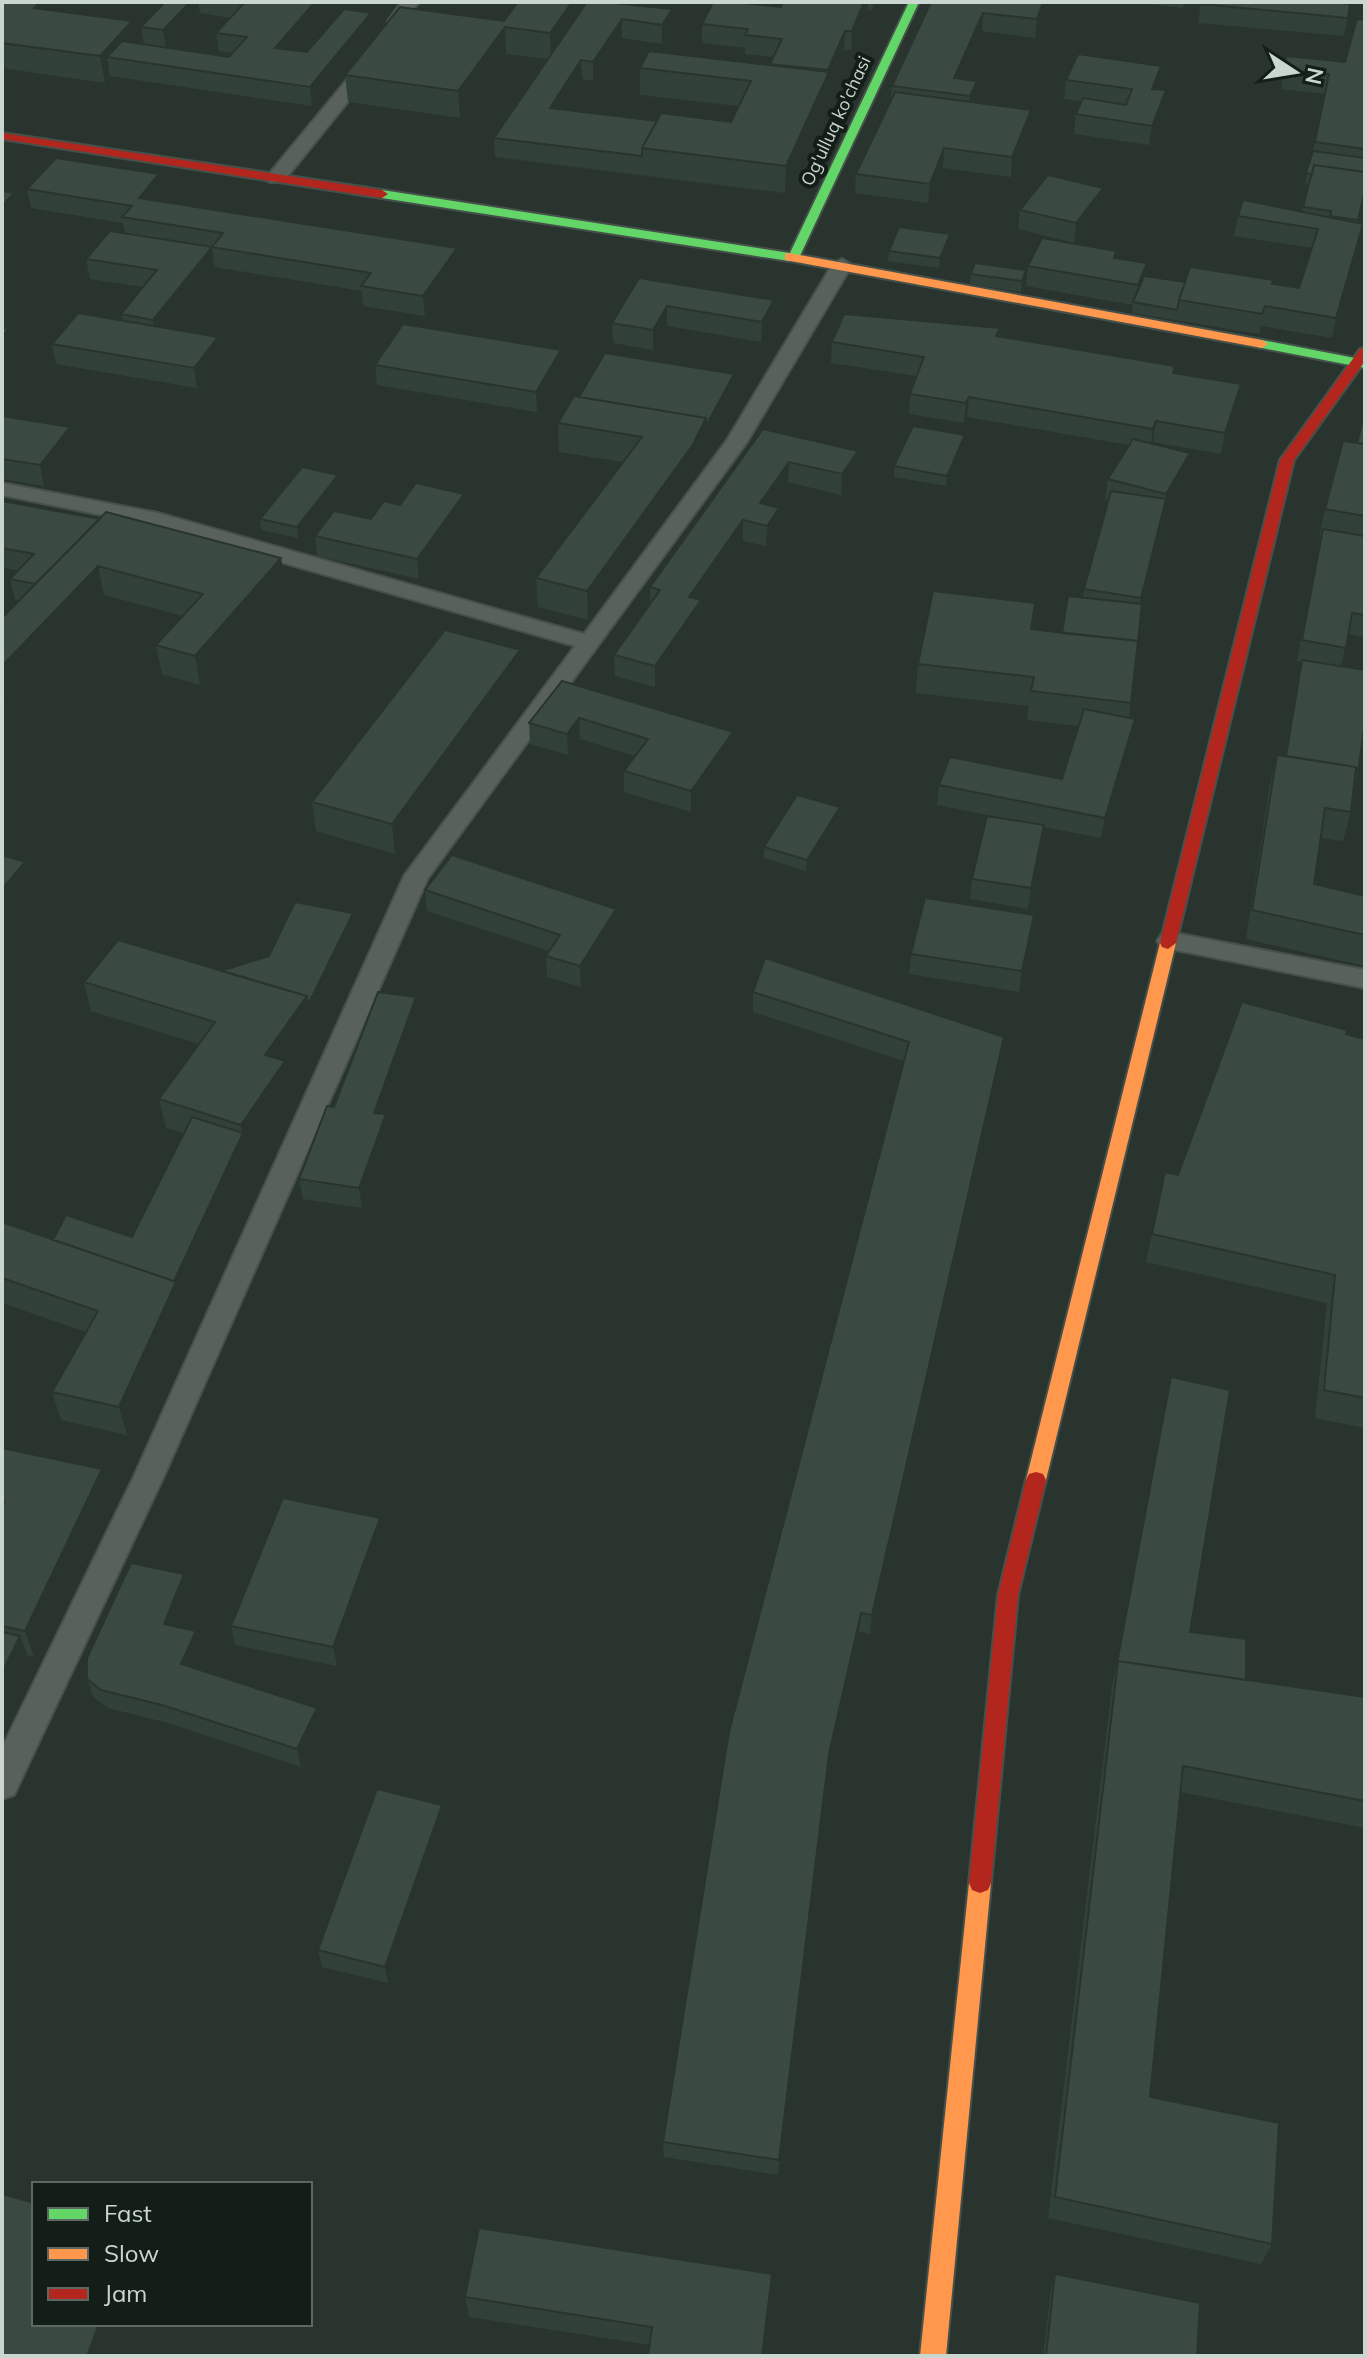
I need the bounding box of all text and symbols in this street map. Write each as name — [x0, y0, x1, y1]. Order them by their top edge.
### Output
north arrow — [1255, 32, 1335, 112]
street label: Og'ulluq ko'chasi — [795, 52, 876, 189]
text: N — [1299, 65, 1330, 87]
legend — [32, 2182, 312, 2326]
text: Fast — [104, 2198, 152, 2228]
text: Slow — [104, 2238, 159, 2268]
text: Jam — [104, 2278, 147, 2308]

